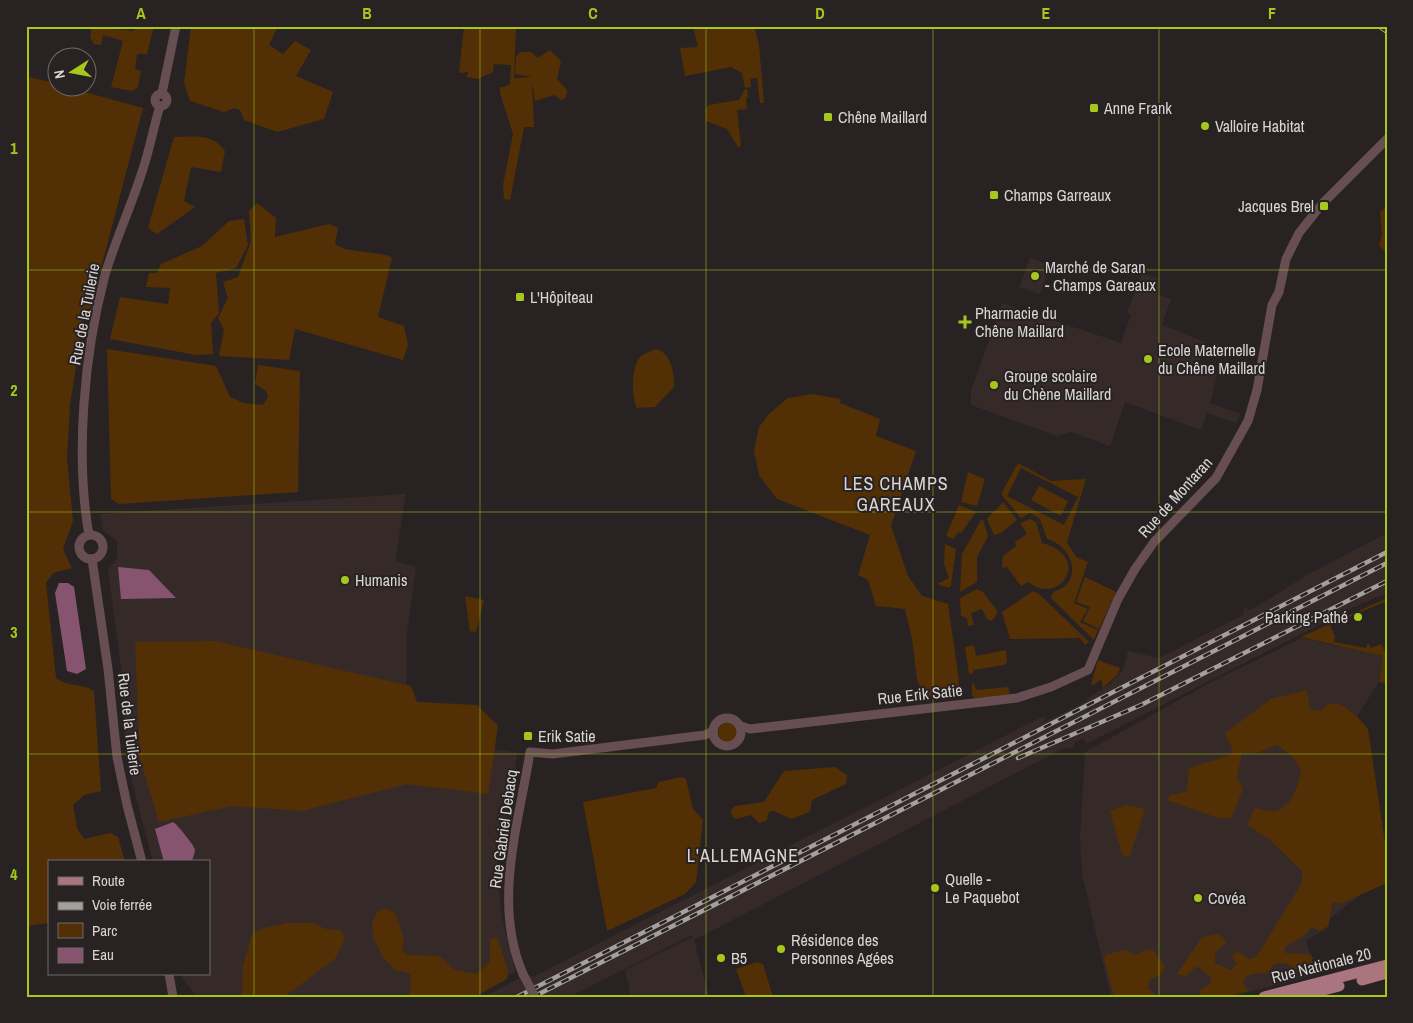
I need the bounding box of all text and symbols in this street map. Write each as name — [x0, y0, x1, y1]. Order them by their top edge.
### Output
text: A — [136, 2, 146, 24]
text: B — [362, 2, 372, 24]
text: C — [588, 2, 598, 24]
text: D — [815, 2, 825, 24]
text: E — [1042, 2, 1051, 24]
text: F — [1268, 2, 1276, 24]
north arrow — [48, 48, 98, 98]
text: N — [50, 69, 69, 80]
place label: Anne Frank — [1103, 97, 1172, 119]
marker: Anne Frank — [1088, 102, 1100, 114]
place label: Chêne Maillard — [838, 106, 927, 128]
marker: Chêne Maillard — [822, 111, 834, 123]
place label: Valloire Habitat — [1215, 115, 1305, 137]
marker: Valloire Habitat — [1199, 120, 1211, 132]
text: 1 — [10, 137, 18, 159]
place label: Champs Garreaux — [1004, 184, 1112, 206]
marker: Champs Garreaux — [988, 189, 1000, 201]
place label: Jacques Brel — [1238, 195, 1314, 217]
marker: Jacques Brel — [1318, 200, 1330, 212]
place label: Marché de Saran - Champs Gareaux — [1045, 256, 1156, 296]
street label: Rue de la Tuilerie — [63, 261, 105, 367]
marker: Marché de Saran - Champs Gareaux — [1029, 270, 1041, 282]
place label: L'Hôpiteau — [530, 286, 593, 308]
marker: L'Hôpiteau — [514, 291, 526, 303]
place label: Pharmacie du Chêne Maillard — [975, 302, 1064, 342]
marker: Pharmacie du Chêne Maillard — [959, 316, 971, 328]
place label: Ecole Maternelle du Chêne Maillard — [1158, 339, 1265, 379]
marker: Ecole Maternelle du Chêne Maillard — [1142, 353, 1154, 365]
place label: Groupe scolaire du Chène Maillard — [1004, 365, 1111, 405]
text: 2 — [10, 379, 18, 401]
marker: Groupe scolaire du Chène Maillard — [988, 379, 1000, 391]
street label: Rue de Montaran — [1133, 452, 1217, 542]
district label: LES CHAMPS GAREAUX — [843, 471, 949, 517]
place label: Humanis — [355, 569, 408, 591]
marker: Humanis — [339, 574, 351, 586]
place label: Parking Pathé — [1265, 606, 1348, 628]
marker: Parking Pathé — [1352, 611, 1364, 623]
text: 3 — [10, 621, 18, 643]
street label: Rue de la Tuilerie — [113, 672, 147, 776]
street label: Rue Erik Satie — [876, 679, 964, 709]
place label: Erik Satie — [538, 725, 596, 747]
marker: Erik Satie — [522, 730, 534, 742]
street label: Rue Gabriel Debacq — [484, 768, 522, 890]
district label: L'ALLEMAGNE — [687, 843, 799, 868]
legend — [48, 860, 210, 976]
text: 4 — [10, 863, 18, 885]
place label: Quelle - Le Paquebot — [945, 868, 1020, 908]
text: Route — [92, 870, 125, 891]
marker: Quelle - Le Paquebot — [929, 882, 941, 894]
place label: Covéa — [1208, 887, 1247, 909]
marker: Covéa — [1192, 892, 1204, 904]
text: Voie ferrée — [92, 894, 152, 915]
text: Parc — [92, 920, 117, 941]
place label: Résidence des Personnes Agées — [791, 929, 894, 969]
street label: Rue Nationale 20 — [1269, 942, 1373, 988]
marker: Résidence des Personnes Agées — [775, 943, 787, 955]
text: Eau — [92, 944, 114, 965]
place label: B5 — [731, 947, 747, 969]
marker: B5 — [715, 952, 727, 964]

